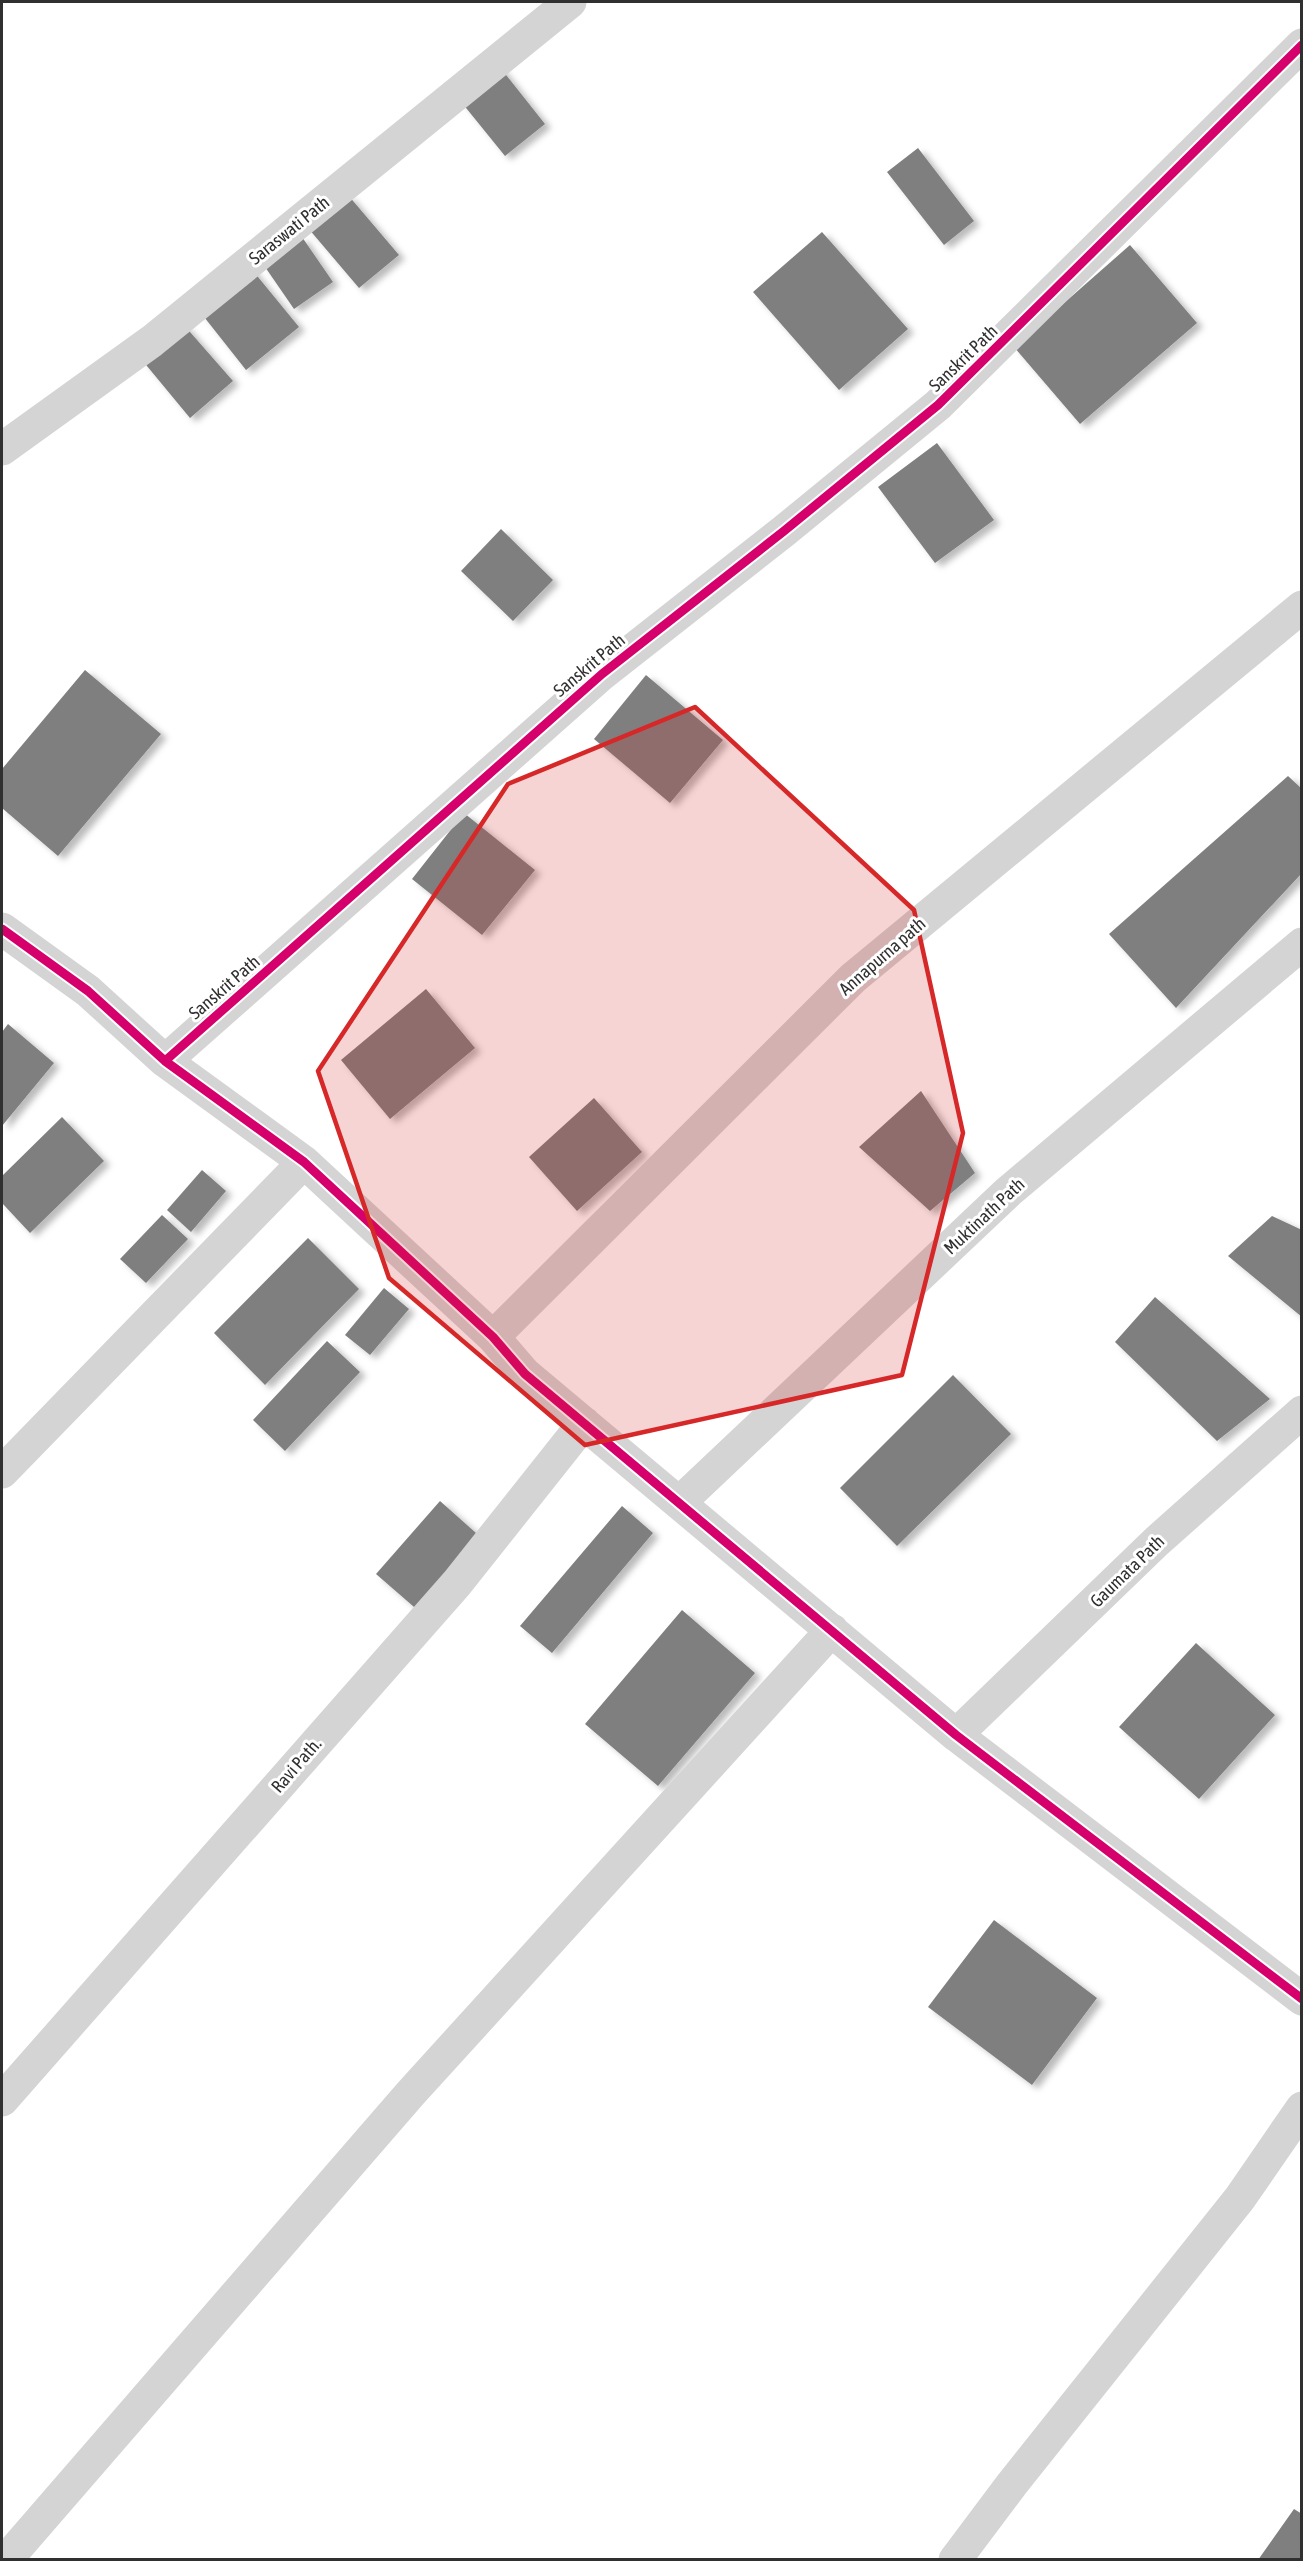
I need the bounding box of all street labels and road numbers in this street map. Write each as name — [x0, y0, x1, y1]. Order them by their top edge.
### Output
street label: Saraswati Path — [245, 191, 333, 269]
street label: Sanskrit Path — [924, 320, 1002, 396]
street label: Sanskrit Path — [549, 629, 629, 701]
street label: Annapurna path — [835, 913, 929, 999]
street label: Sanskrit Path — [184, 951, 264, 1023]
street label: Muktinath Path — [939, 1173, 1029, 1259]
street label: Gaumata Path — [1086, 1531, 1168, 1611]
street label: Ravi Path. — [267, 1733, 325, 1797]

